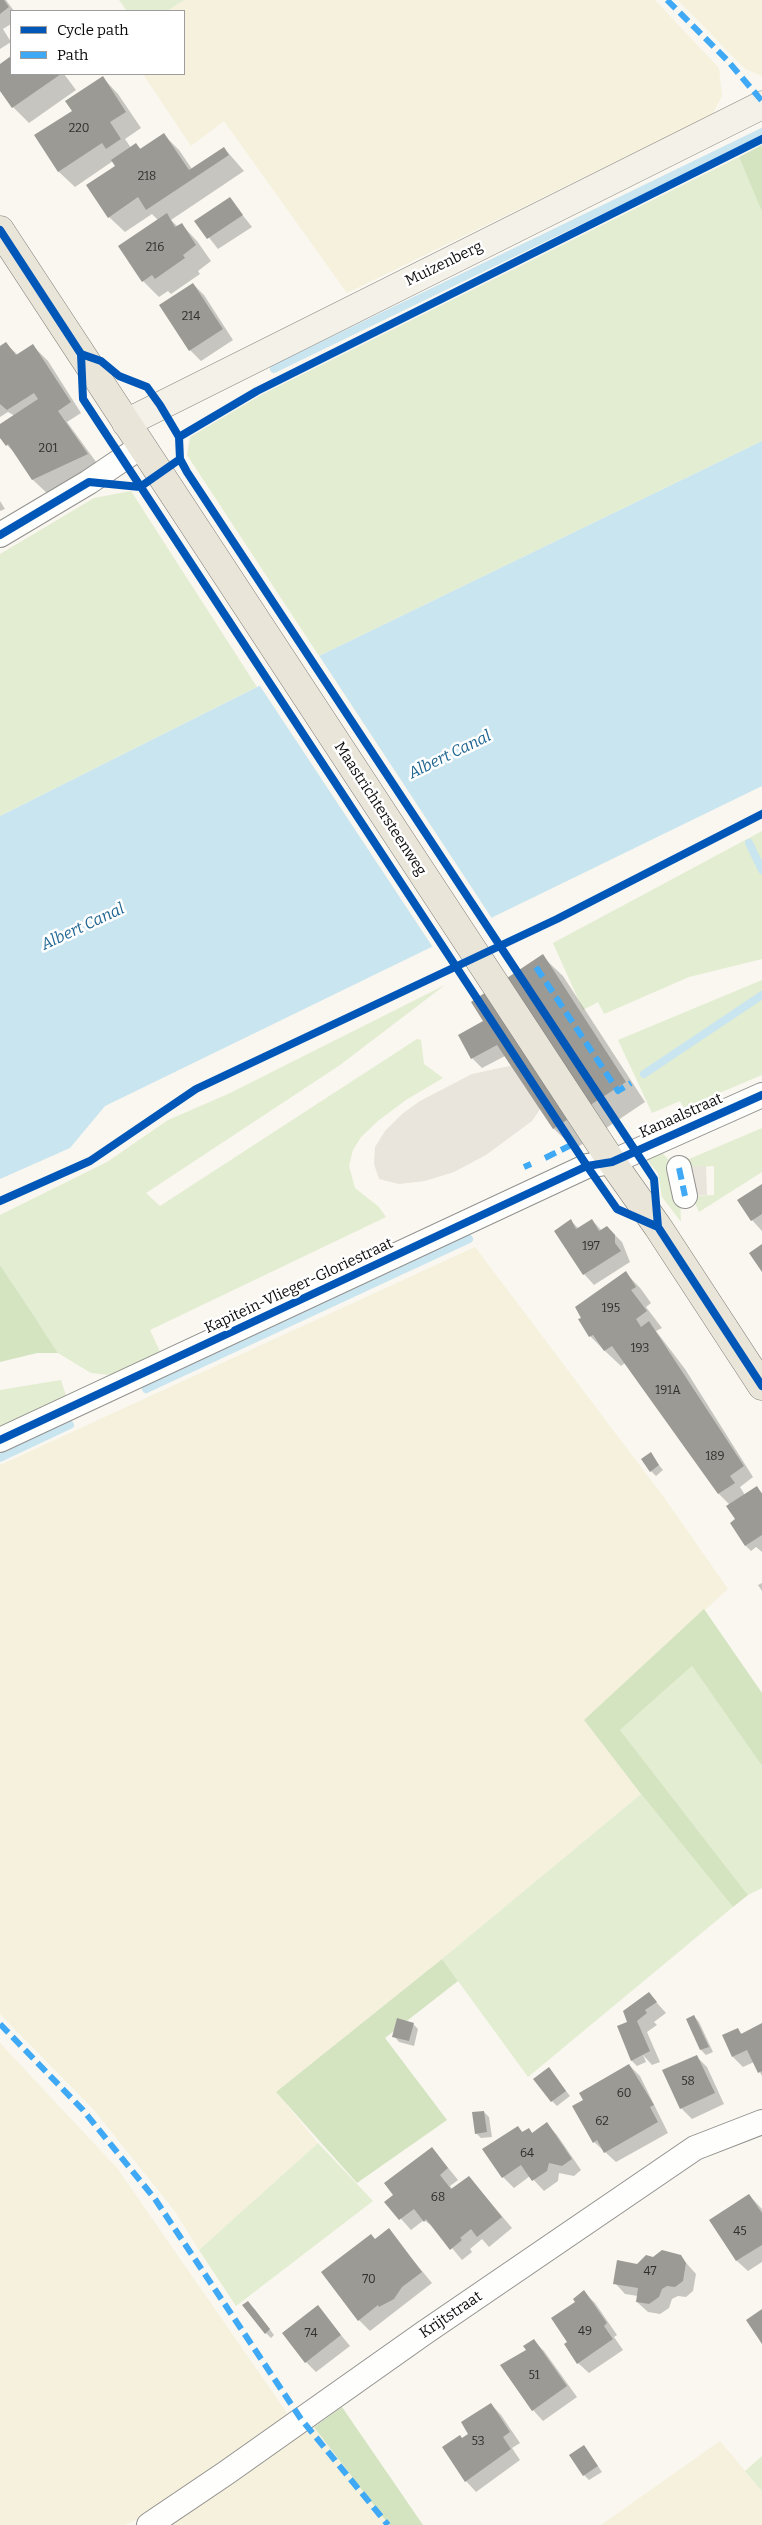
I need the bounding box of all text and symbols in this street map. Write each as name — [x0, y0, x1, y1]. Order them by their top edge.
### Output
legend — [10, 10, 185, 75]
text: Cycle path — [57, 21, 129, 39]
text: Path — [57, 46, 88, 64]
house number: 220 — [69, 122, 89, 136]
house number: 218 — [138, 170, 156, 184]
street label: Muizenberg — [402, 238, 486, 290]
house number: 216 — [146, 241, 164, 255]
house number: 214 — [182, 310, 200, 324]
house number: 201 — [38, 442, 58, 456]
water label: Albert Canal — [406, 727, 494, 783]
street label: Maastrichtersteenweg — [330, 739, 430, 879]
water label: Albert Canal — [38, 899, 128, 955]
street label: Kanaalstraat — [637, 1090, 725, 1142]
street label: Kapitein-Vlieger-Gloriestraat — [202, 1234, 396, 1338]
house number: 197 — [582, 1240, 600, 1254]
house number: 195 — [602, 1302, 620, 1316]
house number: 193 — [631, 1342, 649, 1356]
house number: 191A — [655, 1384, 681, 1398]
house number: 189 — [705, 1450, 725, 1464]
house number: 58 — [681, 2075, 695, 2089]
house number: 60 — [617, 2087, 631, 2101]
house number: 62 — [595, 2115, 609, 2129]
house number: 64 — [520, 2147, 534, 2161]
house number: 68 — [431, 2191, 445, 2205]
house number: 45 — [733, 2225, 747, 2239]
house number: 47 — [644, 2265, 656, 2279]
house number: 70 — [362, 2273, 376, 2287]
street label: Krijtstraat — [416, 2288, 486, 2342]
house number: 49 — [578, 2325, 592, 2339]
house number: 74 — [305, 2327, 317, 2341]
house number: 51 — [528, 2369, 540, 2383]
house number: 53 — [472, 2435, 484, 2449]

